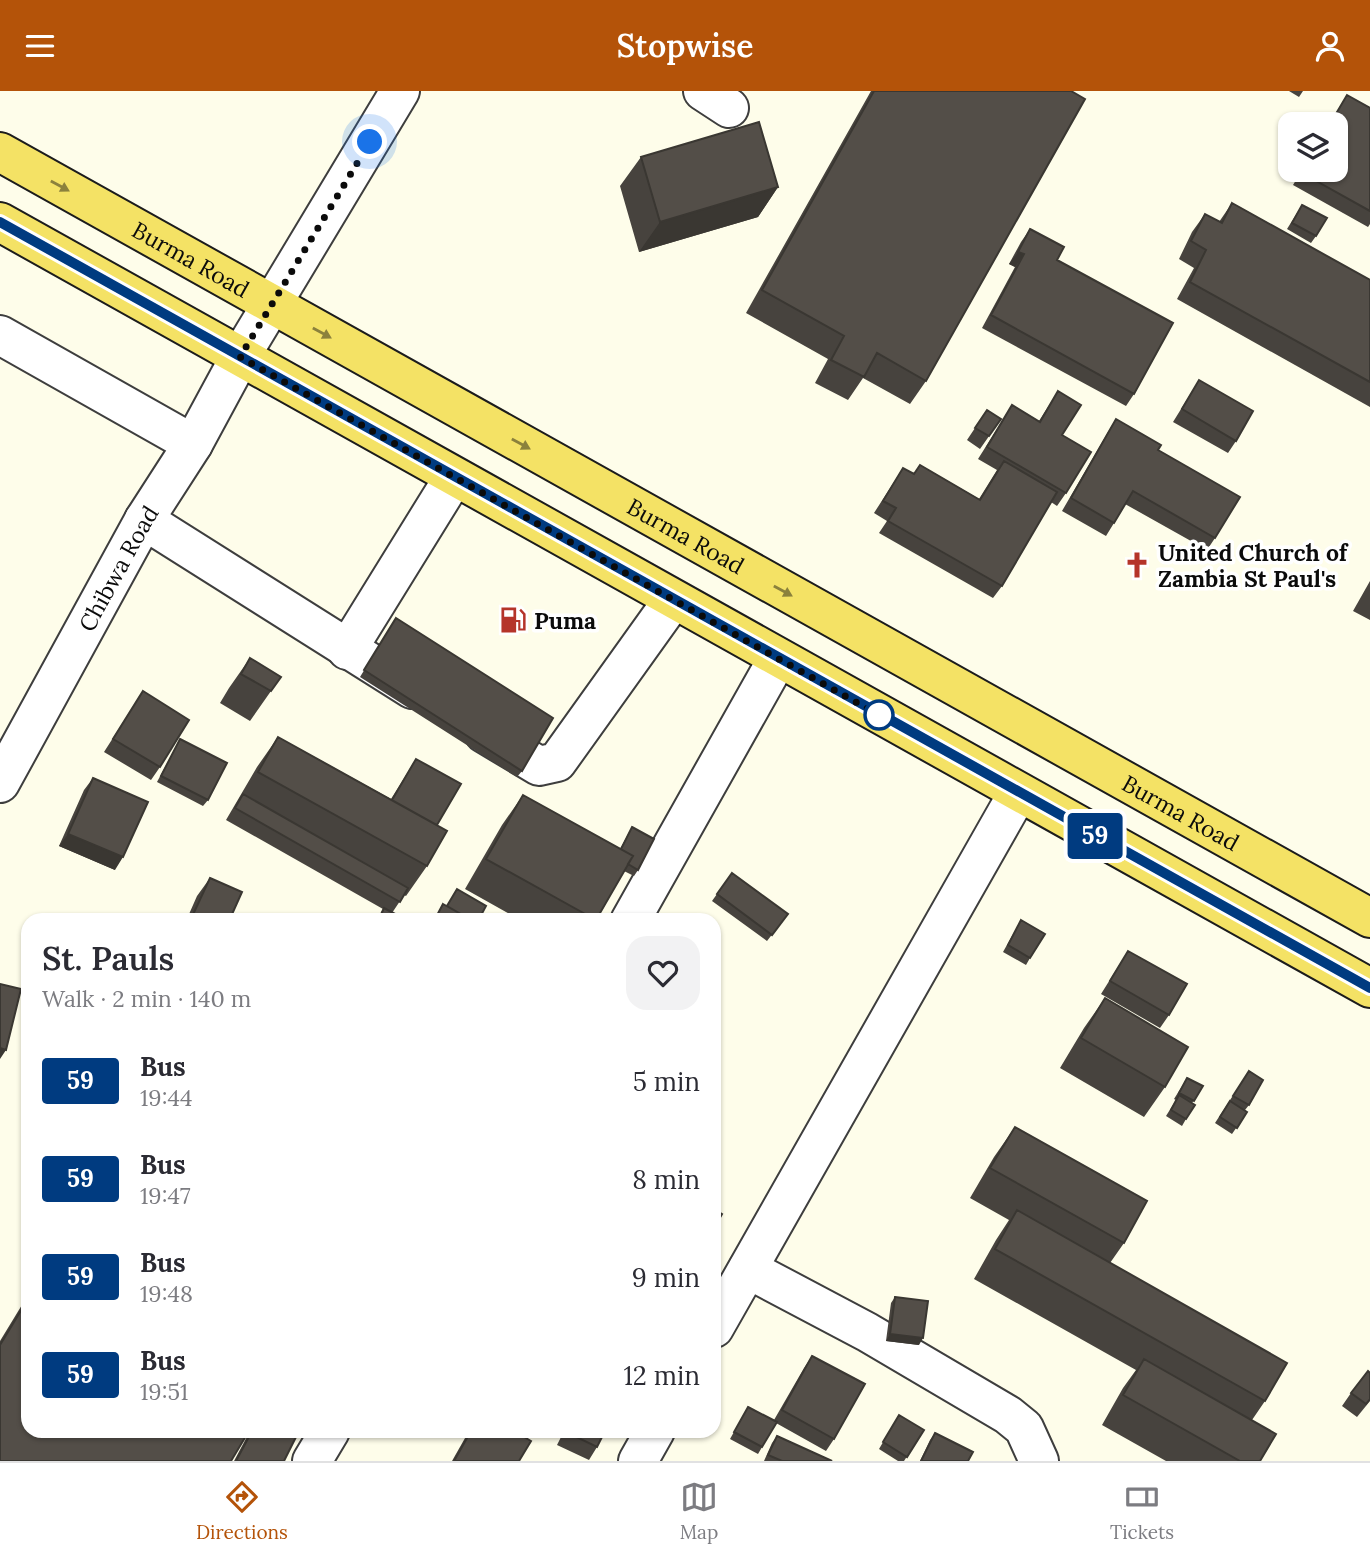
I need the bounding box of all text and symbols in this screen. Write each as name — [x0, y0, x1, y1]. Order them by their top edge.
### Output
text: Stopwise — [616, 25, 754, 66]
icon: menu — [21, 27, 59, 65]
icon: person — [1311, 27, 1349, 65]
map controls — [1278, 112, 1348, 182]
button: layers — [1278, 112, 1348, 182]
your location — [352, 124, 387, 159]
one-way arrow — [50, 180, 69, 192]
street label: Burma Road — [127, 215, 255, 303]
one-way arrow — [312, 327, 332, 339]
one-way arrow — [511, 438, 530, 450]
street label: Burma Road — [622, 491, 750, 580]
street label: Chibwa Road — [72, 500, 164, 636]
place label: United Church of Zambia St Paul's — [1158, 538, 1349, 593]
church icon: United Church of Zambia St Paul's — [1122, 550, 1152, 580]
one-way arrow — [774, 585, 793, 597]
fuel station icon: Puma — [498, 605, 528, 635]
place label: Puma — [534, 606, 596, 635]
unlabelled marker — [864, 700, 894, 730]
street label: Burma Road — [1117, 768, 1245, 857]
line badge: 59 — [1064, 813, 1126, 859]
text: 59 — [1082, 820, 1108, 851]
button: heart — [626, 936, 700, 1010]
text: St. Pauls — [42, 937, 174, 979]
text: Walk · 2 min · 140 m — [42, 984, 251, 1013]
text: Bus — [140, 1050, 186, 1083]
text: 59 — [67, 1065, 94, 1096]
text: 5 min — [633, 1065, 700, 1098]
text: 19:44 — [140, 1083, 192, 1112]
text: Bus — [140, 1148, 186, 1181]
text: 59 — [67, 1163, 94, 1194]
text: 8 min — [632, 1163, 700, 1196]
text: 19:47 — [140, 1181, 191, 1210]
text: Bus — [140, 1246, 186, 1279]
text: 59 — [67, 1261, 94, 1292]
text: 9 min — [632, 1261, 700, 1294]
text: 19:48 — [140, 1279, 193, 1308]
text: Bus — [140, 1344, 186, 1377]
text: 59 — [67, 1359, 94, 1390]
text: 12 min — [623, 1359, 700, 1392]
text: 19:51 — [140, 1377, 188, 1406]
tab: Directions — [196, 1478, 288, 1544]
tab: Map — [680, 1478, 718, 1544]
tab: Tickets — [1110, 1478, 1174, 1544]

